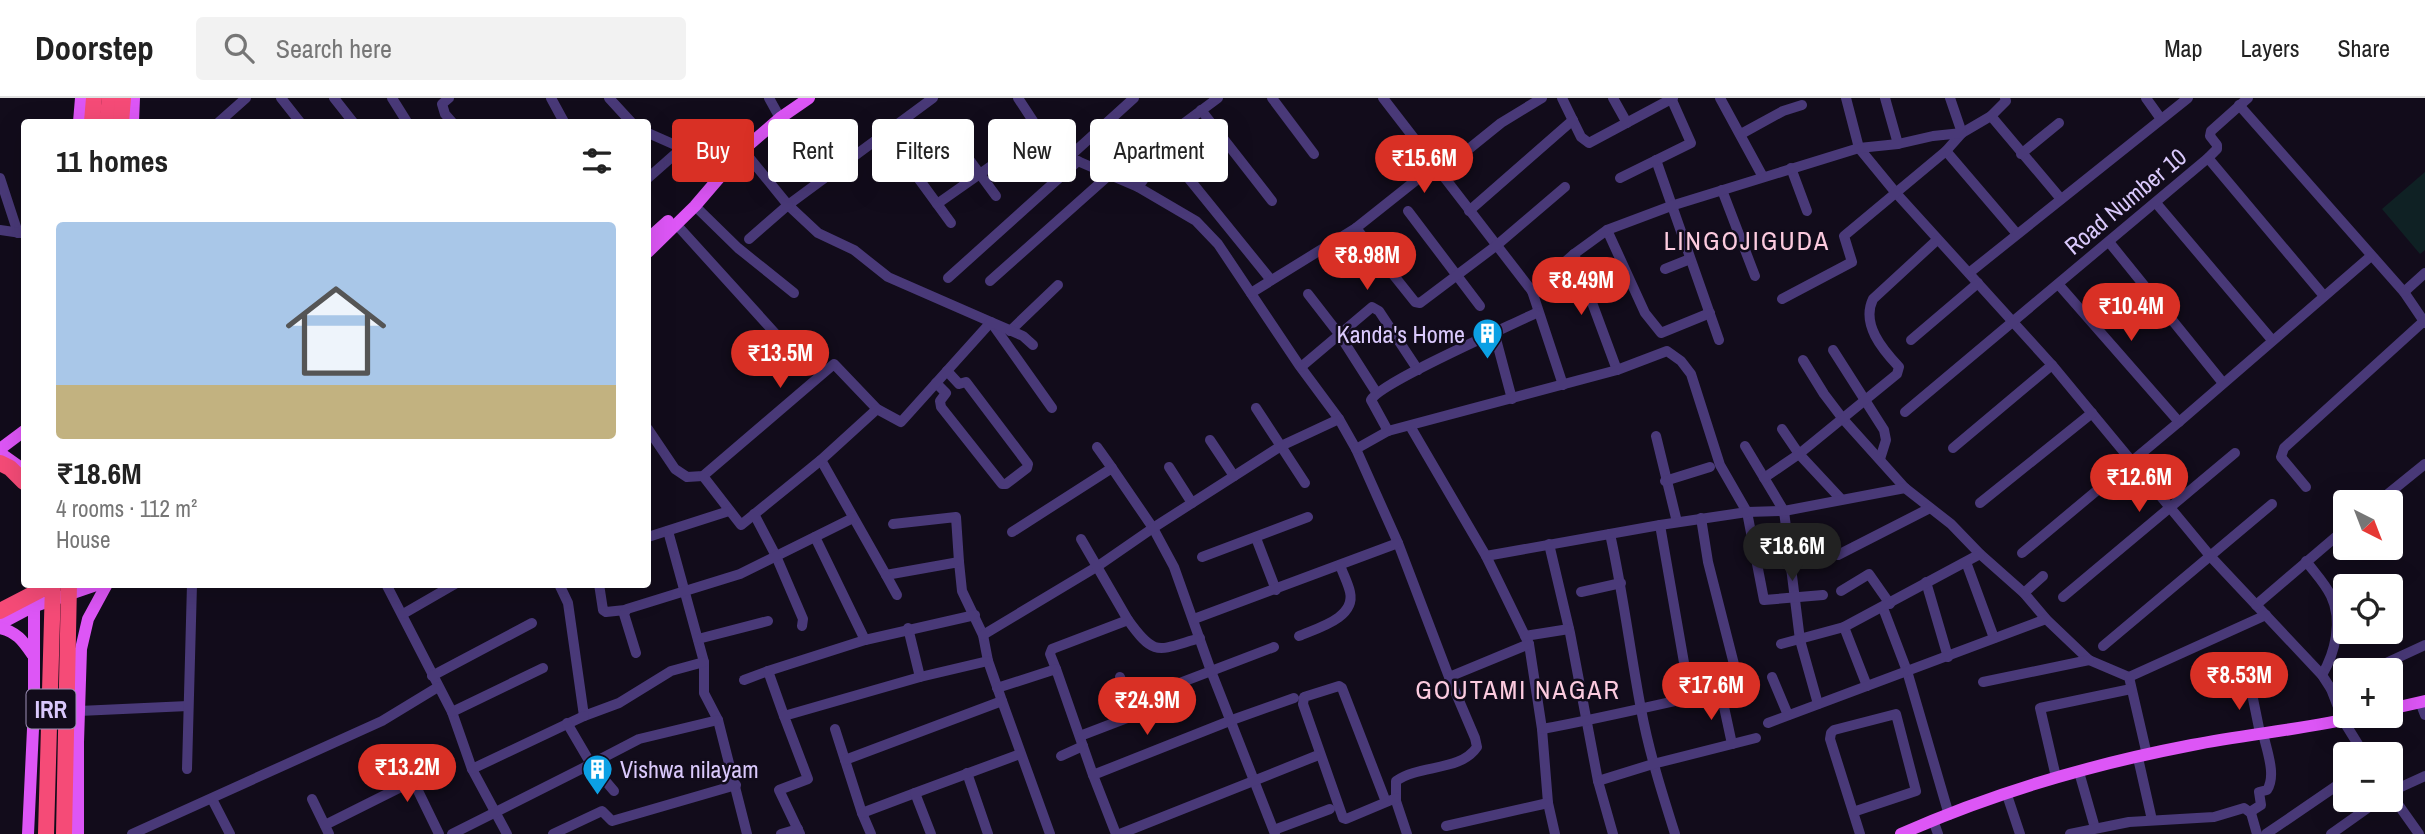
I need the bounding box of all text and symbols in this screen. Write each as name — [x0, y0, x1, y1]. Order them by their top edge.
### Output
search box — [196, 17, 686, 80]
text: Doorstep — [35, 26, 154, 70]
icon: search — [220, 29, 258, 67]
text: Search here — [276, 31, 392, 66]
text: Map — [2164, 32, 2202, 64]
text: Layers — [2240, 32, 2299, 64]
text: Share — [2337, 32, 2390, 64]
chip: Buy — [672, 119, 754, 182]
chip: Rent — [768, 119, 858, 182]
chip: Filters — [872, 119, 974, 182]
chip: New — [988, 119, 1076, 182]
chip: Apartment — [1090, 119, 1228, 182]
pin: ₹15.6M — [1367, 136, 1481, 195]
text: 11 homes — [56, 141, 168, 181]
street label: Road Number 10 — [2057, 141, 2193, 261]
icon: filters — [578, 142, 616, 180]
text: ₹15.6M — [1391, 142, 1457, 173]
district label: LINGOJIGUDA — [1664, 223, 1830, 258]
pin: ₹8.98M — [1310, 232, 1424, 292]
text: ₹8.98M — [1334, 239, 1400, 270]
pin: ₹8.49M — [1524, 258, 1638, 317]
text: ₹8.49M — [1548, 264, 1614, 295]
icon: home — [273, 268, 399, 394]
pin: ₹10.4M — [2074, 284, 2188, 343]
text: ₹10.4M — [2098, 290, 2164, 321]
building icon: Kanda's Home — [1471, 317, 1505, 361]
place label: Kanda's Home — [1337, 318, 1465, 350]
pin: ₹13.5M — [723, 330, 837, 390]
text: ₹13.5M — [747, 337, 813, 368]
text: ₹18.6M — [56, 453, 142, 493]
pin: ₹12.6M — [2082, 454, 2196, 514]
text: ₹12.6M — [2106, 461, 2172, 492]
north arrow — [2333, 490, 2403, 560]
map controls — [2333, 490, 2403, 812]
text: 4 rooms · 112 m² — [56, 493, 197, 524]
text: House — [56, 524, 111, 555]
pin: ₹18.6M — [1735, 524, 1849, 583]
text: ₹18.6M — [1759, 530, 1825, 561]
button: locate — [2333, 574, 2403, 644]
pin: ₹8.53M — [2182, 652, 2296, 712]
button: + — [2333, 658, 2403, 728]
text: ₹8.53M — [2206, 659, 2272, 690]
pin: ₹17.6M — [1654, 662, 1768, 722]
text: ₹17.6M — [1678, 669, 1744, 700]
district label: GOUTAMI NAGAR — [1415, 672, 1621, 707]
pin: ₹24.9M — [1090, 678, 1204, 737]
text: ₹24.9M — [1114, 684, 1180, 715]
road number: IRR — [26, 690, 76, 729]
button: − — [2333, 742, 2403, 812]
pin: ₹13.2M — [350, 744, 464, 804]
text: ₹13.2M — [374, 751, 440, 782]
building icon: Vishwa nilayam — [580, 752, 614, 796]
place label: Vishwa nilayam — [620, 753, 759, 785]

